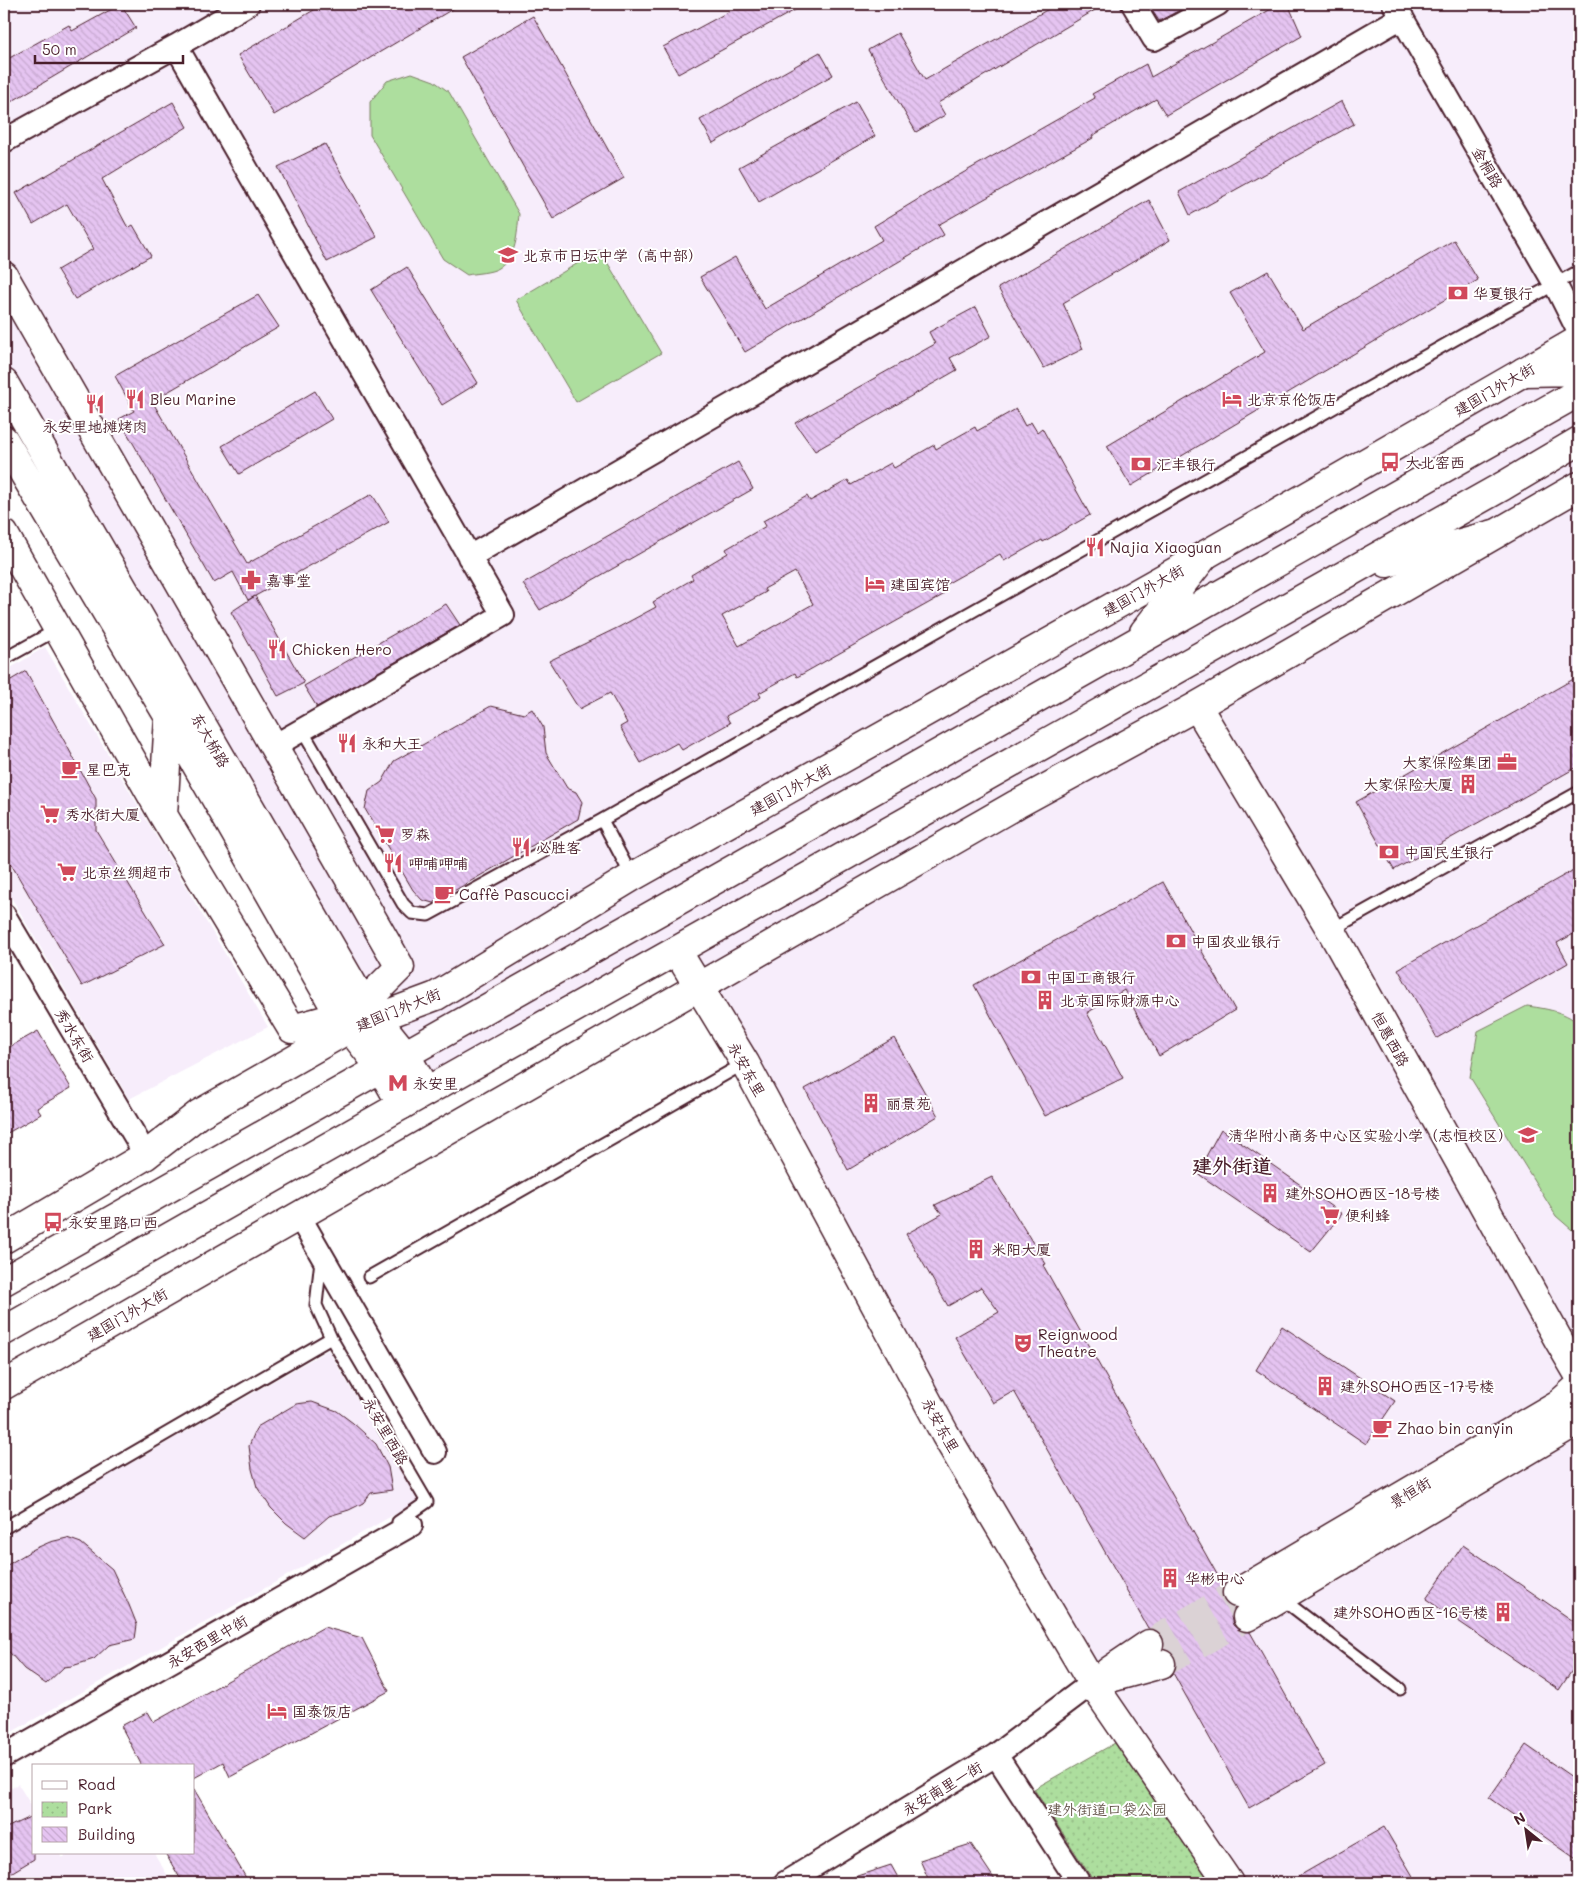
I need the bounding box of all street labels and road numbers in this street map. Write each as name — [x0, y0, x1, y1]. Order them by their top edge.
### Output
street label: 金桐路 — [1468, 143, 1508, 191]
street label: 建国门外大街 — [1450, 358, 1538, 420]
street label: 建国门外大街 — [1099, 559, 1187, 621]
street label: 东大桥路 — [187, 709, 235, 771]
street label: 建国门外大街 — [746, 758, 834, 820]
street label: 建国门外大街 — [353, 983, 443, 1035]
street label: 秀水东街 — [51, 1004, 99, 1066]
street label: 恒惠西路 — [1368, 1008, 1414, 1070]
street label: 永安东里 — [724, 1038, 770, 1100]
street label: 建国门外大街 — [83, 1283, 171, 1345]
street label: 永安里西路 — [359, 1394, 413, 1468]
street label: 永安东里 — [918, 1394, 964, 1456]
street label: 景恒街 — [1386, 1472, 1434, 1512]
street label: 永安西里中街 — [163, 1610, 251, 1672]
street label: 永安南里一街 — [898, 1756, 986, 1820]

